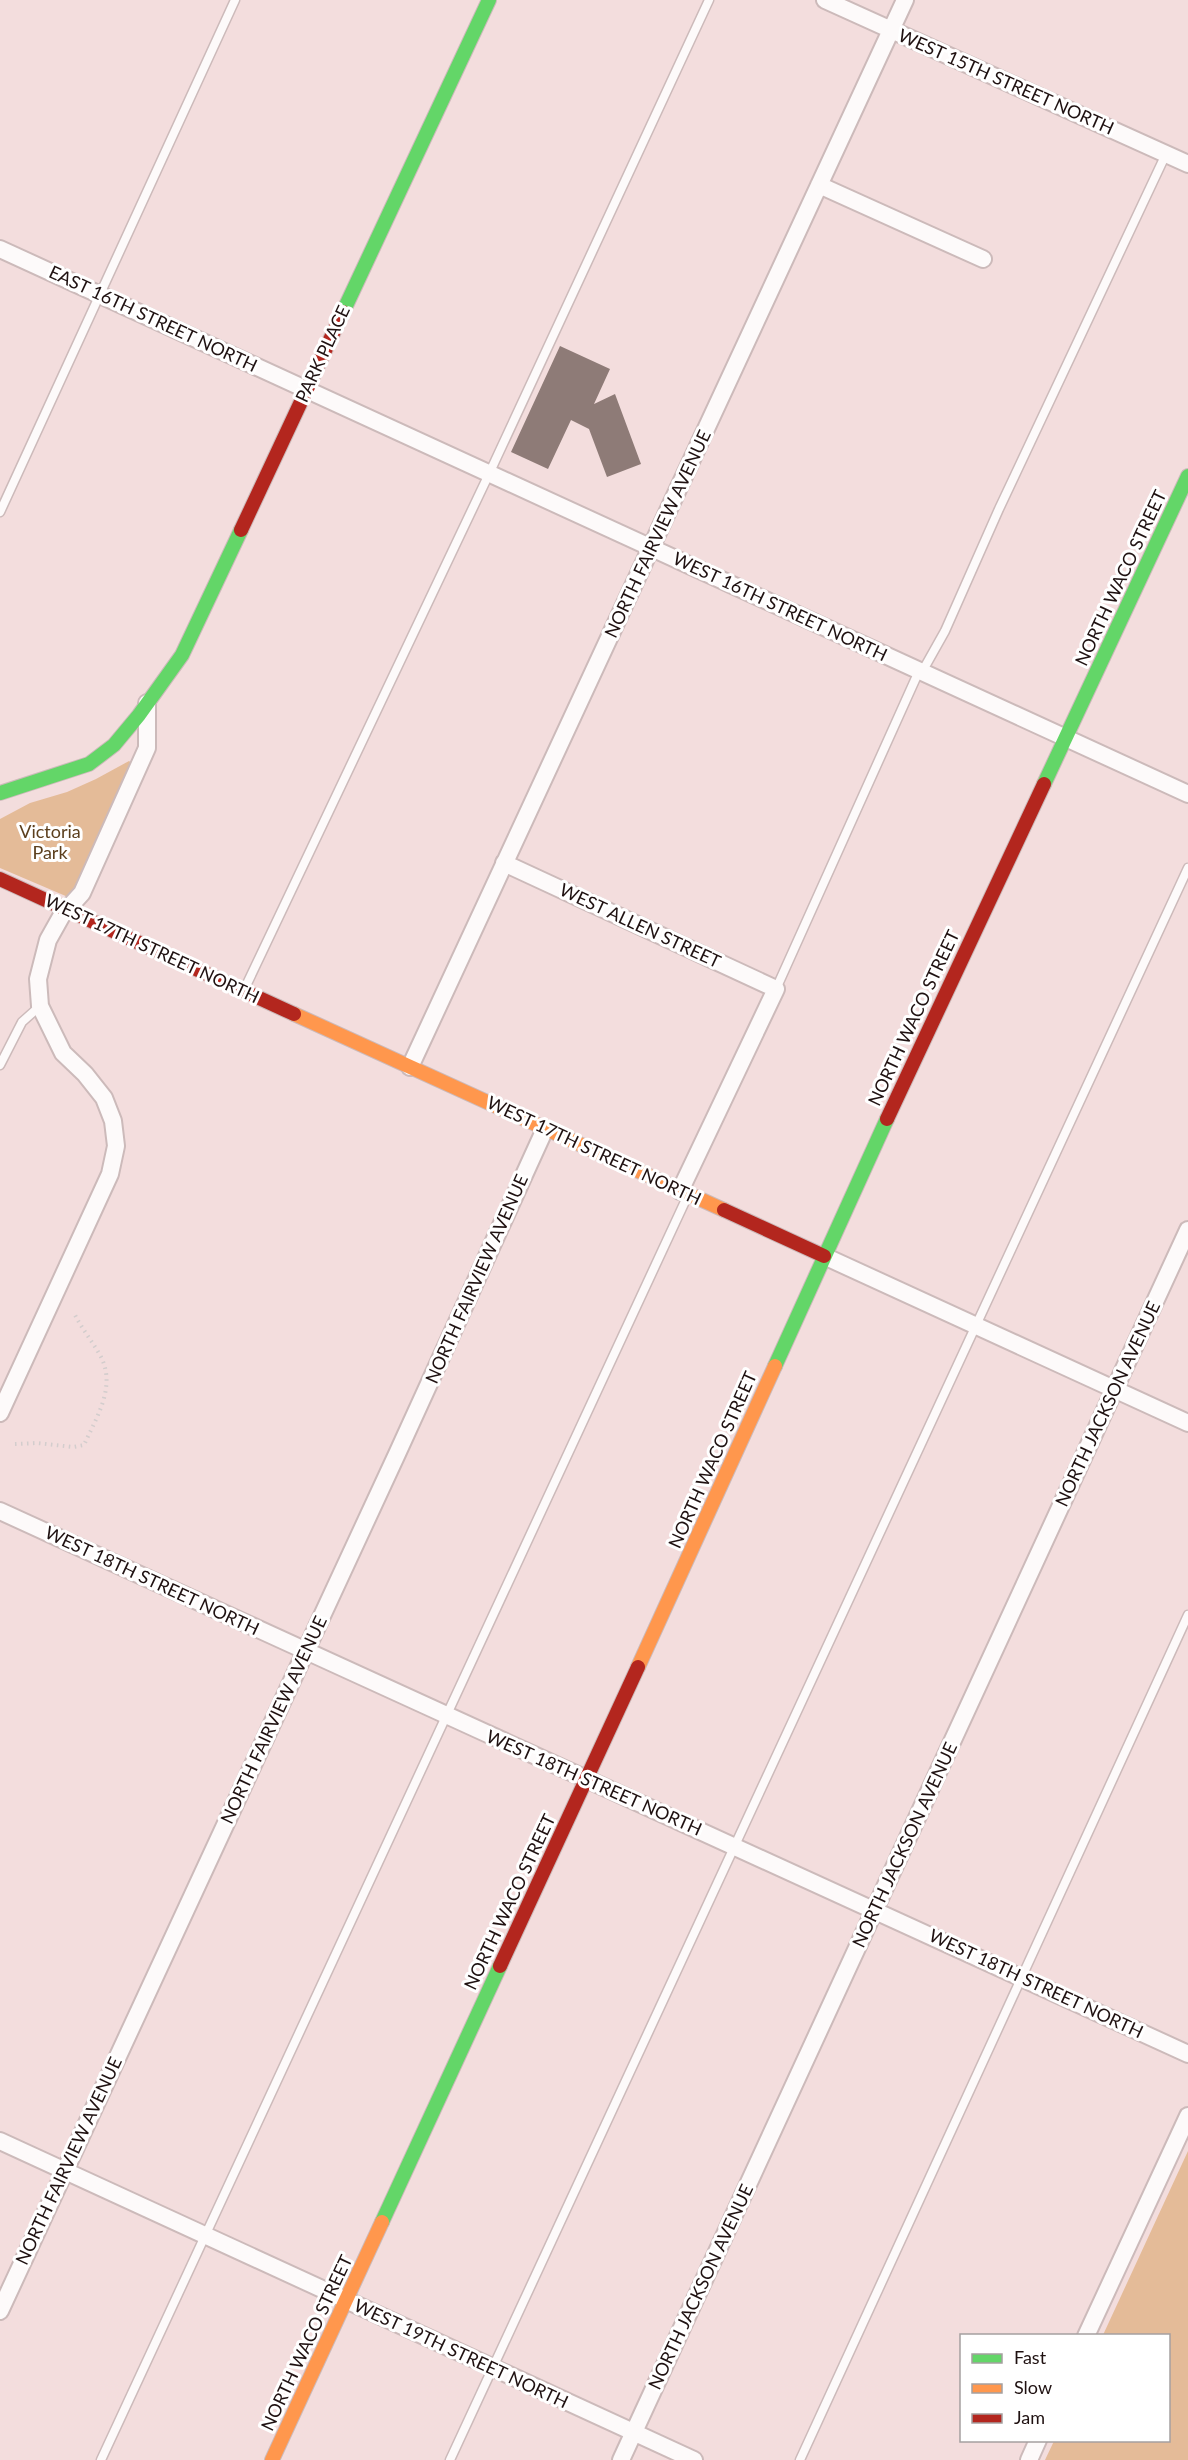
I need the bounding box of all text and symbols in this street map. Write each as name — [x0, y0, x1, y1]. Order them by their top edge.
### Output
street label: WEST 15TH STREET NORTH — [895, 23, 1118, 139]
street label: EAST 16TH STREET NORTH — [46, 260, 261, 376]
street label: PARK PLACE — [290, 302, 354, 405]
street label: NORTH FAIRVIEW AVENUE — [599, 426, 715, 641]
street label: NORTH WACO STREET — [1070, 486, 1171, 669]
street label: WEST 16TH STREET NORTH — [670, 547, 891, 665]
park label: Victoria Park — [19, 820, 81, 863]
street label: WEST ALLEN STREET — [556, 878, 725, 972]
street label: WEST 17TH STREET NORTH — [42, 889, 263, 1007]
street label: NORTH WACO STREET — [863, 926, 964, 1109]
street label: WEST 17TH STREET NORTH — [484, 1091, 705, 1209]
street label: NORTH FAIRVIEW AVENUE — [420, 1171, 532, 1387]
street label: NORTH JACKSON AVENUE — [1050, 1298, 1164, 1510]
street label: NORTH WACO STREET — [663, 1367, 761, 1551]
street label: WEST 18TH STREET NORTH — [42, 1521, 263, 1639]
street label: NORTH FAIRVIEW AVENUE — [215, 1612, 331, 1827]
street label: WEST 18TH STREET NORTH — [483, 1724, 706, 1840]
street label: NORTH JACKSON AVENUE — [847, 1739, 961, 1951]
street label: NORTH WACO STREET — [459, 1810, 560, 1993]
street label: WEST 18TH STREET NORTH — [926, 1924, 1147, 2042]
street label: NORTH FAIRVIEW AVENUE — [10, 2053, 126, 2268]
street label: NORTH JACKSON AVENUE — [643, 2181, 757, 2393]
street label: NORTH WACO STREET — [256, 2251, 357, 2434]
street label: WEST 19TH STREET NORTH — [351, 2294, 572, 2412]
legend — [960, 2334, 1170, 2442]
text: Fast — [1014, 2346, 1047, 2368]
text: Slow — [1014, 2376, 1052, 2398]
text: Jam — [1014, 2406, 1045, 2428]

